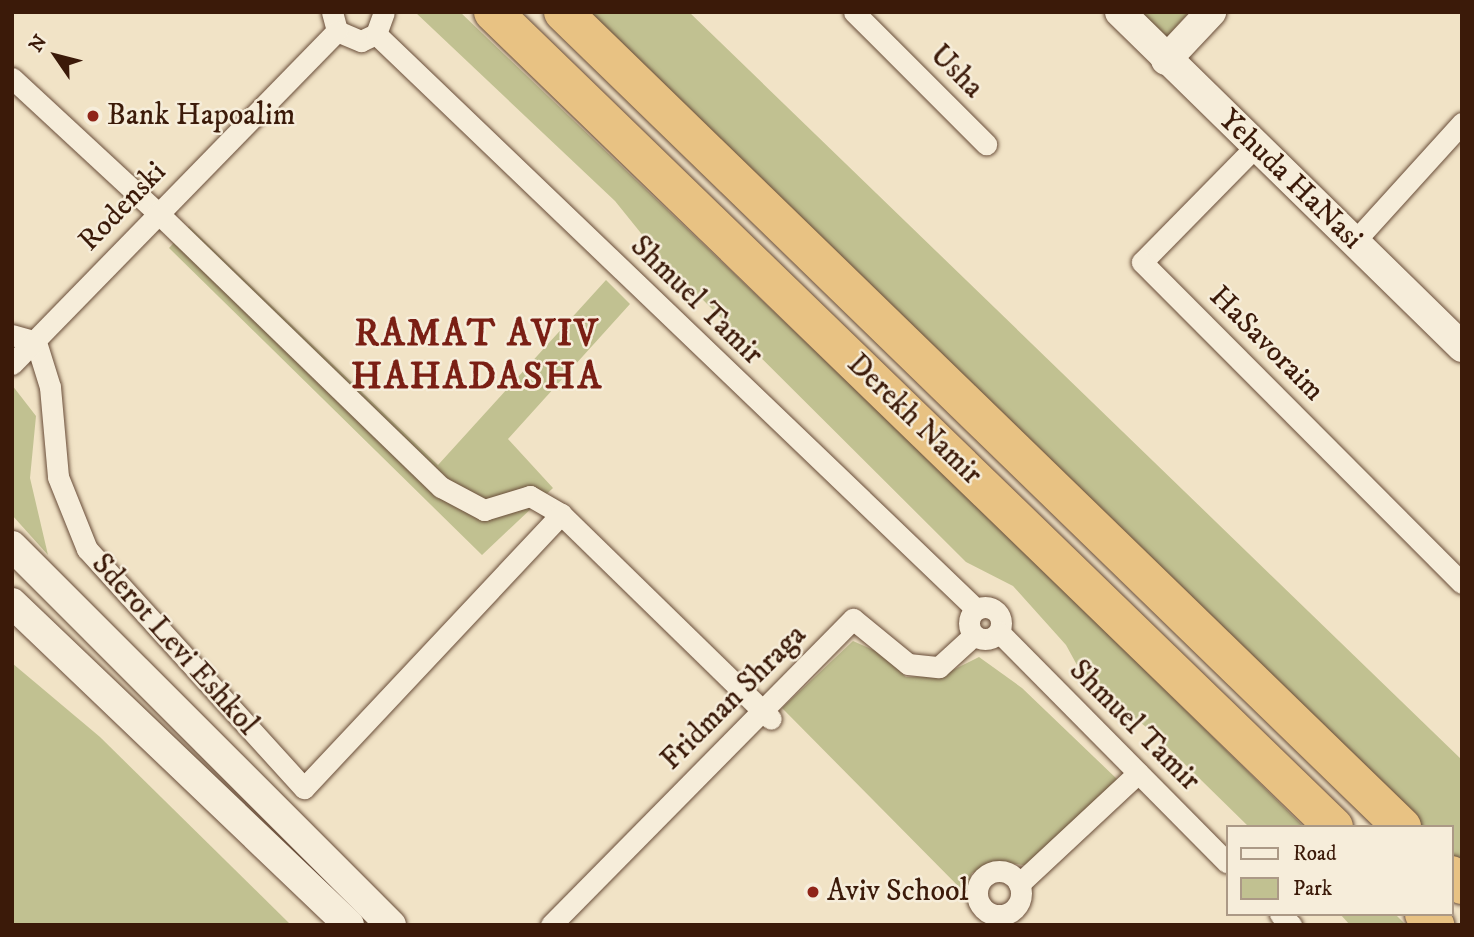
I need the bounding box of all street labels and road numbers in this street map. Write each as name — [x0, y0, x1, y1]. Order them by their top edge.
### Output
street label: Usha — [922, 38, 990, 106]
street label: Yehuda HaNasi — [1211, 102, 1369, 258]
street label: Rodenski — [72, 155, 174, 259]
street label: Shmuel Tamir — [622, 229, 770, 373]
street label: HaSavoraim — [1201, 279, 1331, 409]
street label: Derekh Namir — [839, 347, 989, 493]
street label: Sderot Levi Eshkol — [83, 547, 265, 743]
street label: Fridman Shraga — [654, 618, 814, 778]
street label: Shmuel Tamir — [1061, 653, 1207, 799]

